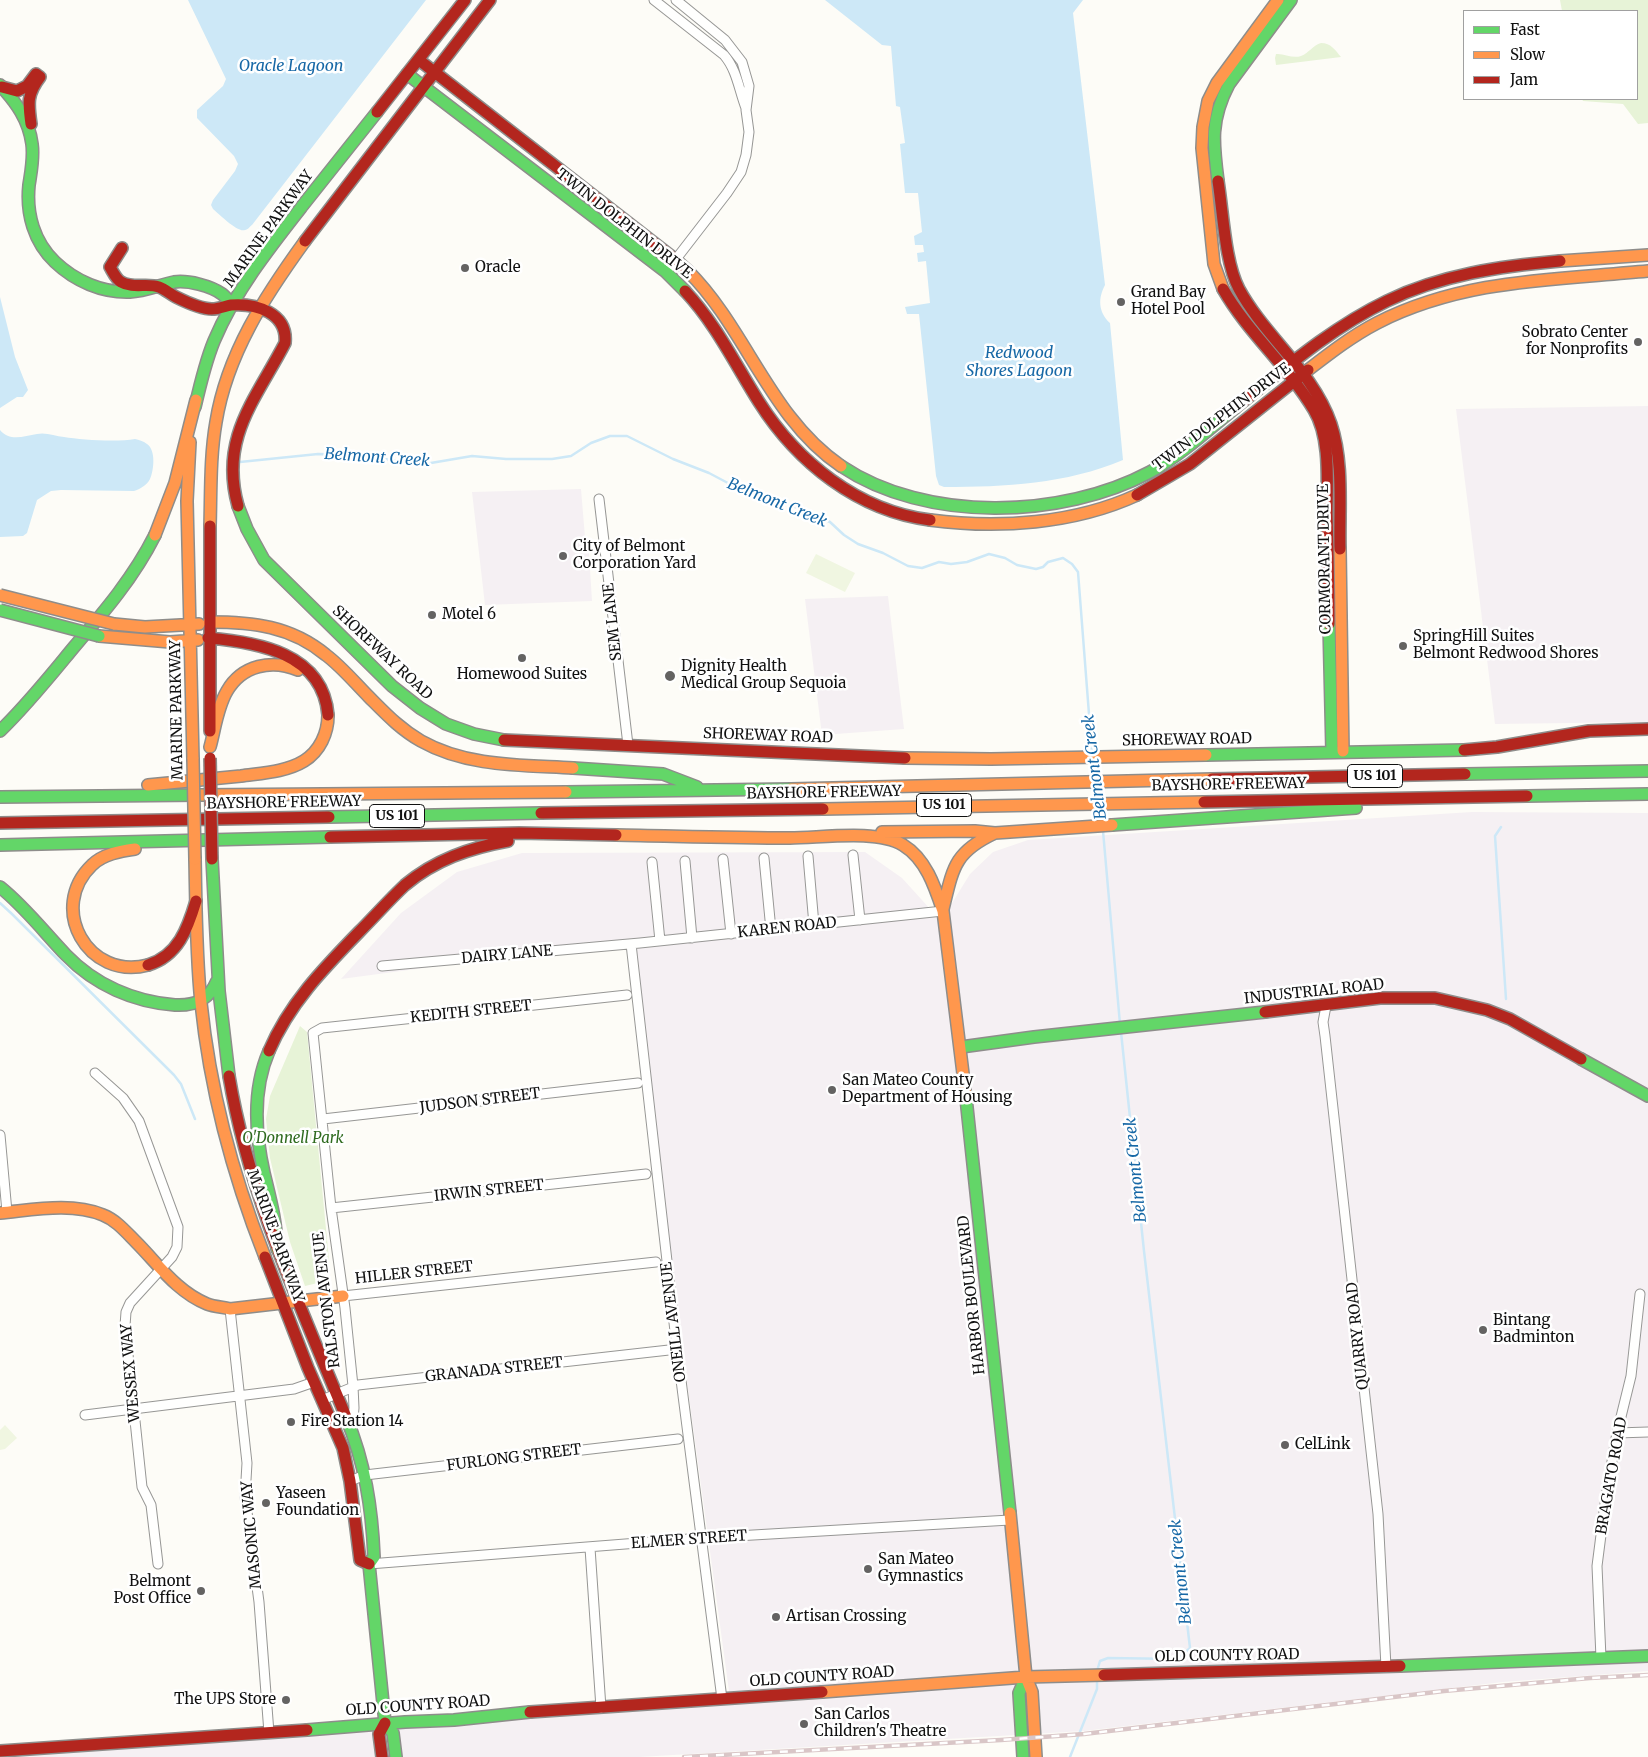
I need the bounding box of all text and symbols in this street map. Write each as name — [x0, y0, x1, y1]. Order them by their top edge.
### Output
legend — [1463, 10, 1638, 100]
text: Fast — [1510, 20, 1540, 39]
text: Slow — [1510, 45, 1545, 64]
water label: Oracle Lagoon — [239, 56, 343, 76]
text: Jam — [1510, 70, 1538, 89]
street label: TWIN DOLPHIN DRIVE — [552, 165, 696, 283]
street label: MARINE PARKWAY — [221, 167, 317, 291]
place label: Oracle — [475, 259, 520, 277]
marker: Oracle — [459, 262, 471, 274]
place label: Grand Bay Hotel Pool — [1131, 284, 1206, 319]
marker: Grand Bay Hotel Pool — [1115, 296, 1127, 308]
place label: Sobrato Center for Nonprofits — [1522, 324, 1628, 359]
marker: Sobrato Center for Nonprofits — [1632, 336, 1644, 348]
water label: Redwood Shores Lagoon — [966, 343, 1072, 381]
street label: TWIN DOLPHIN DRIVE — [1150, 359, 1294, 475]
water label: Belmont Creek — [324, 445, 430, 471]
water label: Belmont Creek — [724, 474, 830, 532]
street label: CORMORANT DRIVE — [1315, 484, 1335, 634]
place label: City of Belmont Corporation Yard — [573, 538, 696, 573]
marker: City of Belmont Corporation Yard — [557, 550, 569, 562]
street label: SEM LANE — [600, 582, 626, 662]
street label: SHOREWAY ROAD — [328, 602, 436, 704]
place label: Motel 6 — [442, 606, 496, 624]
marker: Motel 6 — [426, 609, 438, 621]
place label: SpringHill Suites Belmont Redwood Shores — [1413, 628, 1599, 663]
street label: MARINE PARKWAY — [167, 640, 187, 780]
marker: SpringHill Suites Belmont Redwood Shores — [1397, 640, 1409, 652]
marker: Homewood Suites — [516, 652, 528, 664]
place label: Dignity Health Medical Group Sequoia — [681, 658, 846, 693]
place label: Homewood Suites — [457, 666, 587, 684]
marker: Dignity Health Medical Group Sequoia — [663, 669, 677, 683]
water label: Belmont Creek — [1079, 713, 1111, 821]
street label: SHOREWAY ROAD — [703, 725, 833, 747]
street label: SHOREWAY ROAD — [1122, 730, 1252, 750]
road number: US 101 — [1348, 764, 1402, 788]
street label: BAYSHORE FREEWAY — [1151, 775, 1307, 795]
street label: BAYSHORE FREEWAY — [746, 783, 902, 803]
street label: BAYSHORE FREEWAY — [206, 793, 362, 813]
road number: US 101 — [916, 794, 972, 816]
road number: US 101 — [370, 804, 424, 828]
street label: KAREN ROAD — [736, 914, 838, 942]
street label: DAIRY LANE — [461, 942, 553, 968]
street label: INDUSTRIAL ROAD — [1243, 976, 1385, 1008]
street label: KEDITH STREET — [409, 997, 533, 1027]
place label: San Mateo County Department of Housing — [842, 1072, 1012, 1107]
marker: San Mateo County Department of Housing — [826, 1084, 838, 1096]
street label: JUDSON STREET — [419, 1085, 541, 1117]
water label: Belmont Creek — [1121, 1116, 1151, 1224]
park label: O'Donnell Park — [242, 1130, 344, 1148]
street label: MARINE PARKWAY — [243, 1167, 307, 1305]
street label: IRWIN STREET — [433, 1176, 545, 1206]
street label: HARBOR BOULEVARD — [955, 1214, 989, 1376]
street label: RALSTON AVENUE — [310, 1231, 344, 1369]
street label: HILLER STREET — [354, 1258, 474, 1288]
street label: ONEILL AVENUE — [658, 1261, 690, 1383]
street label: QUARRY ROAD — [1343, 1281, 1373, 1391]
place label: Bintang Badminton — [1493, 1312, 1574, 1347]
street label: WESSEX WAY — [118, 1323, 144, 1423]
marker: Bintang Badminton — [1477, 1324, 1489, 1336]
street label: GRANADA STREET — [424, 1354, 564, 1386]
place label: Fire Station 14 — [301, 1413, 403, 1431]
marker: Fire Station 14 — [285, 1416, 297, 1428]
street label: BRAGATO ROAD — [1593, 1416, 1631, 1536]
place label: CelLink — [1295, 1436, 1350, 1454]
marker: CelLink — [1279, 1439, 1291, 1451]
street label: FURLONG STREET — [446, 1441, 582, 1475]
street label: MASONIC WAY — [238, 1480, 266, 1590]
place label: Yaseen Foundation — [276, 1485, 359, 1520]
marker: Yaseen Foundation — [260, 1497, 272, 1509]
water label: Belmont Creek — [1166, 1518, 1196, 1626]
street label: ELMER STREET — [630, 1527, 748, 1553]
place label: San Mateo Gymnastics — [878, 1551, 963, 1586]
marker: San Mateo Gymnastics — [862, 1563, 874, 1575]
place label: Belmont Post Office — [113, 1573, 191, 1608]
marker: Belmont Post Office — [195, 1585, 207, 1597]
place label: Artisan Crossing — [786, 1608, 906, 1626]
marker: Artisan Crossing — [770, 1611, 782, 1623]
street label: OLD COUNTY ROAD — [1154, 1646, 1300, 1666]
street label: OLD COUNTY ROAD — [749, 1663, 895, 1691]
place label: The UPS Store — [174, 1691, 276, 1709]
street label: OLD COUNTY ROAD — [345, 1692, 491, 1720]
marker: The UPS Store — [280, 1694, 292, 1706]
place label: San Carlos Children's Theatre — [814, 1706, 946, 1741]
marker: San Carlos Children's Theatre — [798, 1718, 810, 1730]

